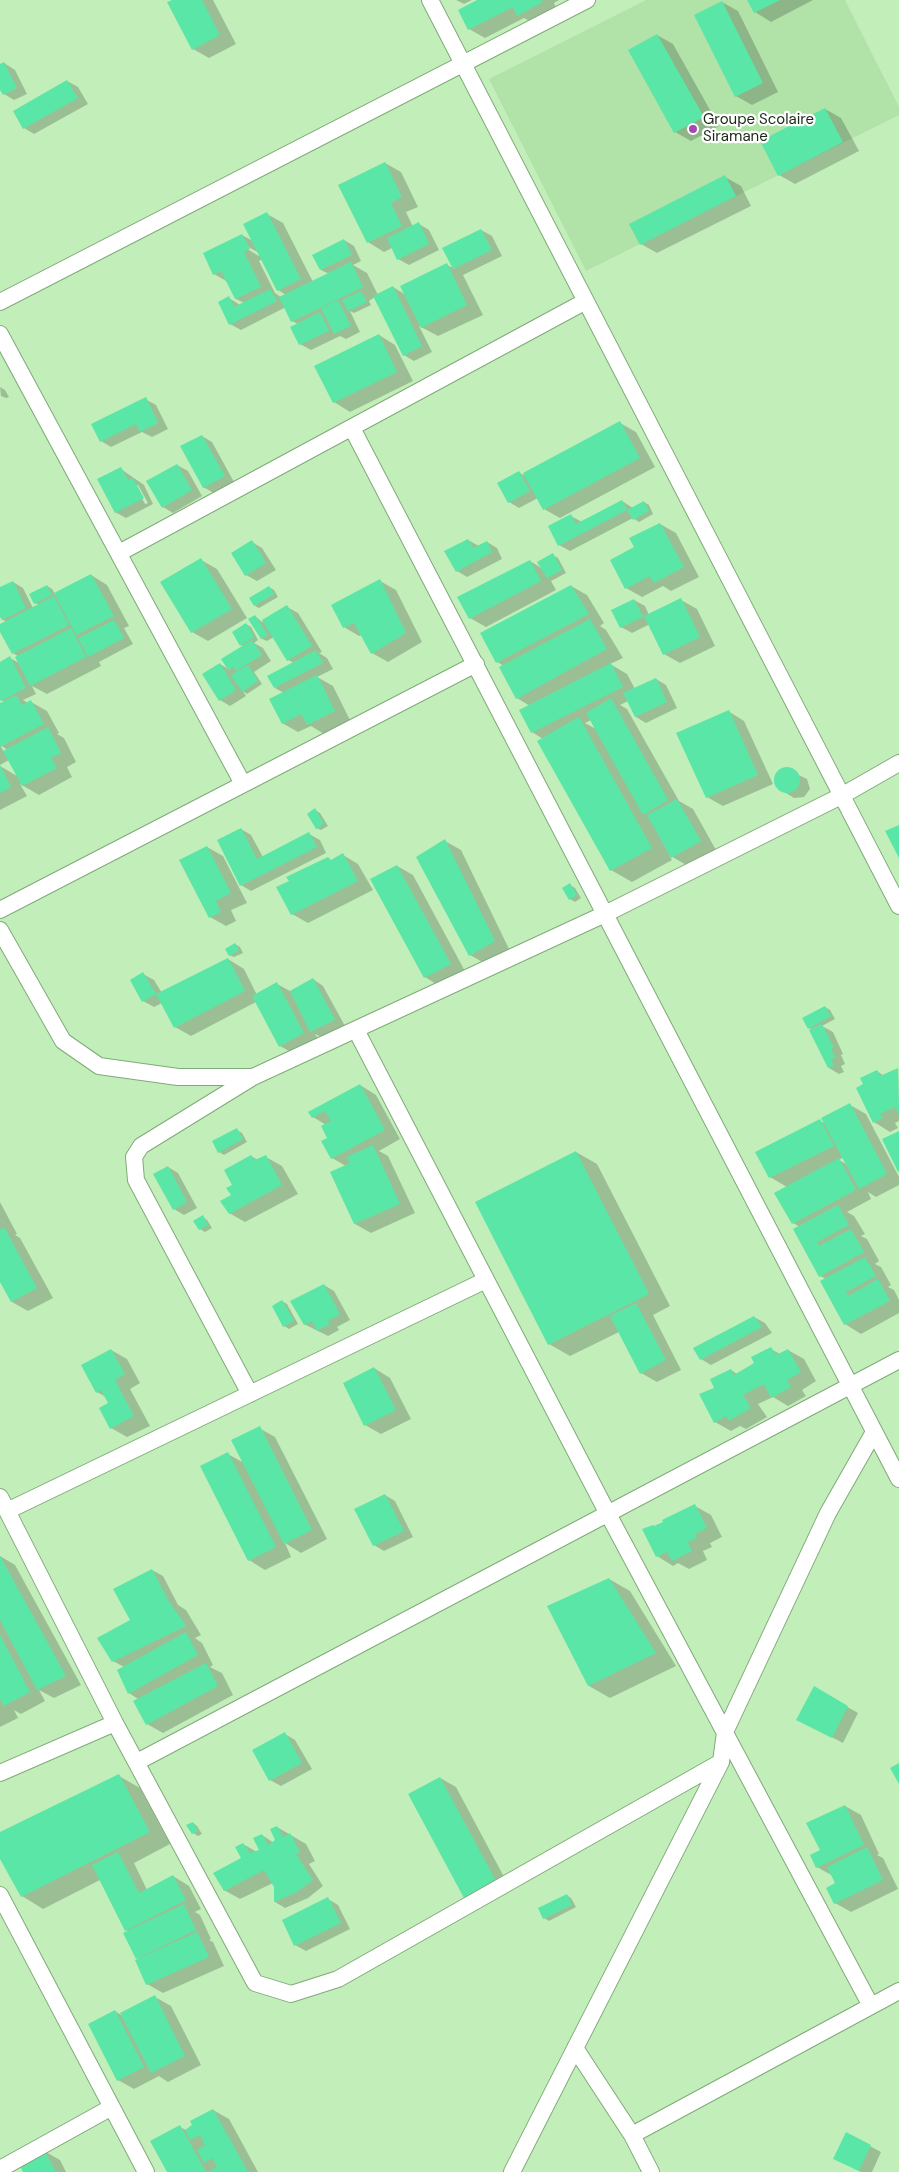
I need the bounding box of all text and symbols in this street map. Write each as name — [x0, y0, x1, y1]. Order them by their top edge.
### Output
place label: Groupe Scolaire Siramane — [703, 111, 814, 146]
marker: Groupe Scolaire Siramane — [687, 123, 699, 135]

